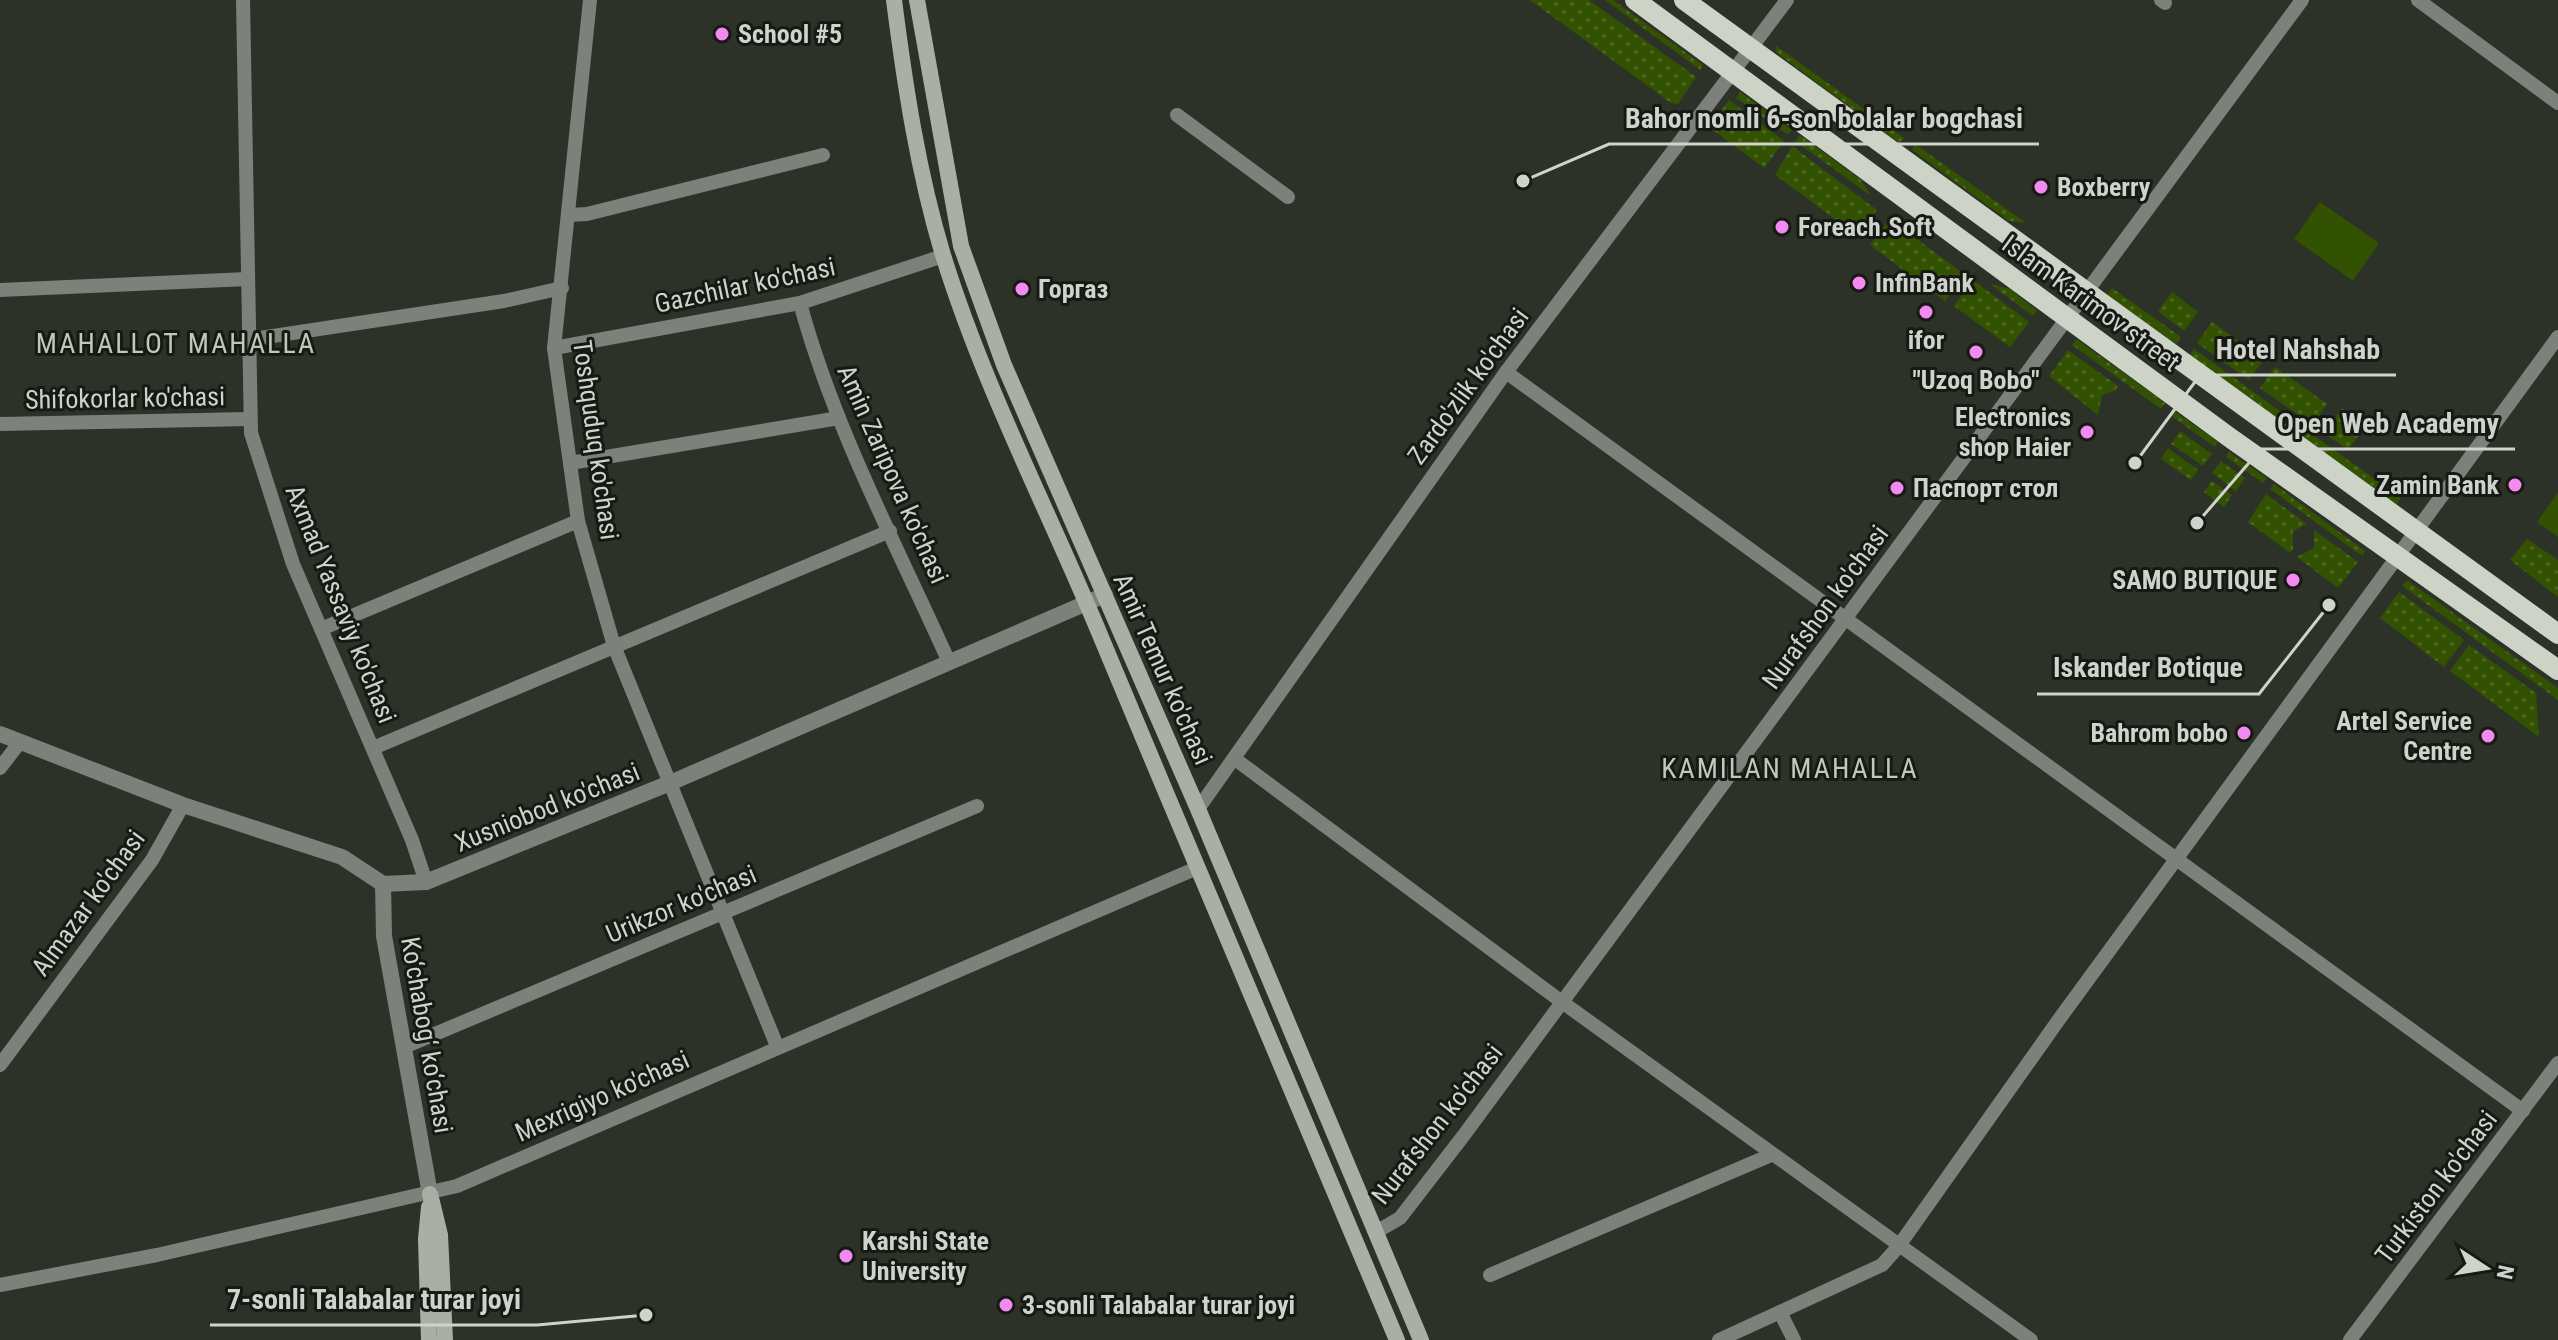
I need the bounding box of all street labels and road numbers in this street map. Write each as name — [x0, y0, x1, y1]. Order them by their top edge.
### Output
street label: Islam Karimov street — [1997, 229, 2185, 377]
street label: Gazchilar ko'chasi — [652, 251, 838, 319]
street label: Zardo'zlik ko'chasi — [1401, 302, 1535, 470]
street label: Toshquduq ko'chasi — [567, 338, 625, 542]
street label: Amin Zaripova ko'chasi — [831, 360, 955, 588]
street label: Shifokorlar ko'chasi — [25, 381, 225, 415]
street label: Axmad Yassaviy ko'chasi — [280, 481, 402, 727]
street label: Nurafshon ko'chasi — [1756, 520, 1894, 694]
street label: Amir Temur ko'chasi — [1107, 569, 1219, 769]
street label: Xusniobod ko'chasi — [450, 756, 644, 858]
street label: Almazar ko'chasi — [25, 824, 151, 982]
street label: Urikzor ko'chasi — [601, 859, 761, 949]
street label: Ko‘chabog‘ ko‘chasi — [395, 935, 459, 1135]
street label: Nurafshon ko'chasi — [1365, 1038, 1509, 1210]
street label: Mexrigiyo ko'chasi — [510, 1044, 694, 1148]
street label: Turkiston ko'chasi — [2369, 1105, 2503, 1269]

